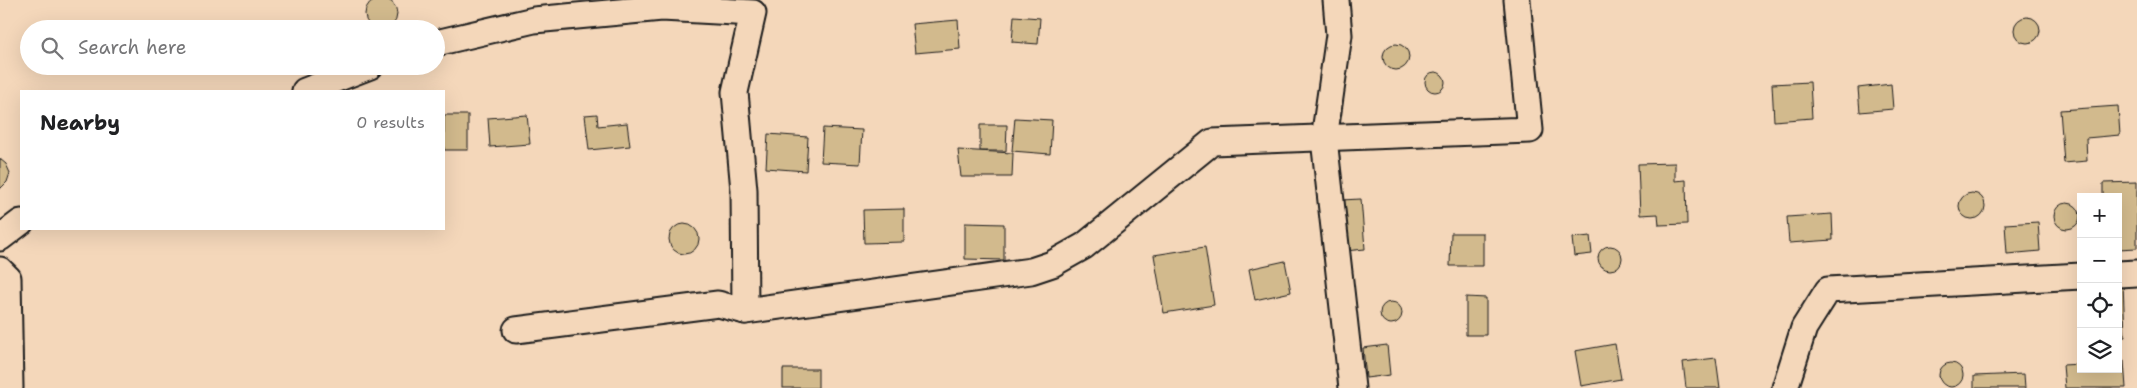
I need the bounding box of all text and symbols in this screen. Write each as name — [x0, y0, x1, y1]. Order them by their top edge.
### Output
search box — [20, 20, 445, 75]
icon: search — [38, 34, 66, 62]
text: Search here — [78, 35, 187, 60]
text: Nearby — [40, 109, 120, 137]
text: 0 results — [356, 112, 425, 133]
map controls — [2077, 193, 2122, 373]
button: + — [2077, 193, 2122, 238]
button: − — [2077, 238, 2122, 283]
button: locate — [2077, 283, 2122, 328]
button: layers — [2077, 328, 2122, 373]

